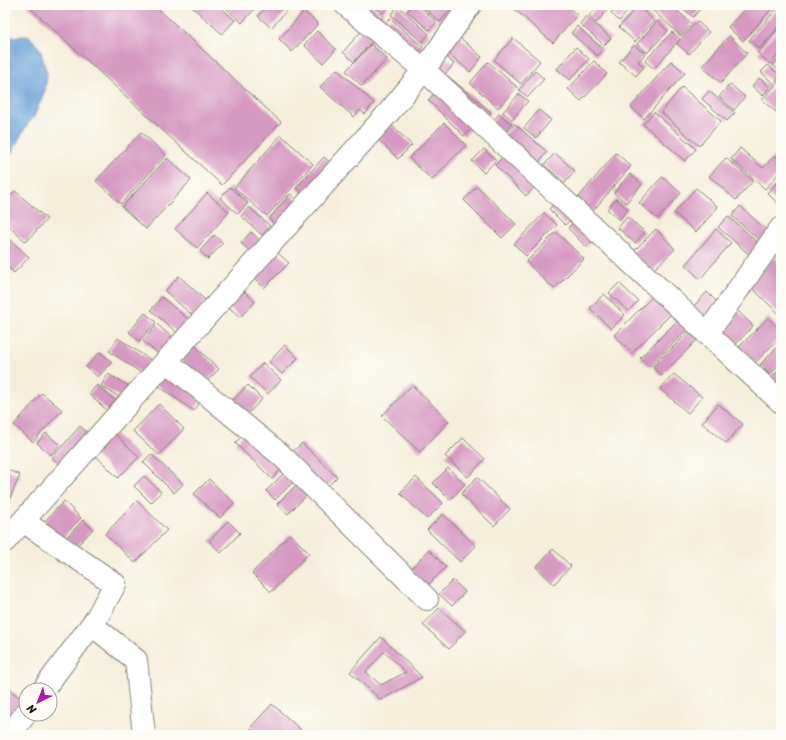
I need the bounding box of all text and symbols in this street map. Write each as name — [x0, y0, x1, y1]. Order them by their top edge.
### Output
north arrow — [18, 682, 58, 722]
text: N — [22, 699, 42, 719]

